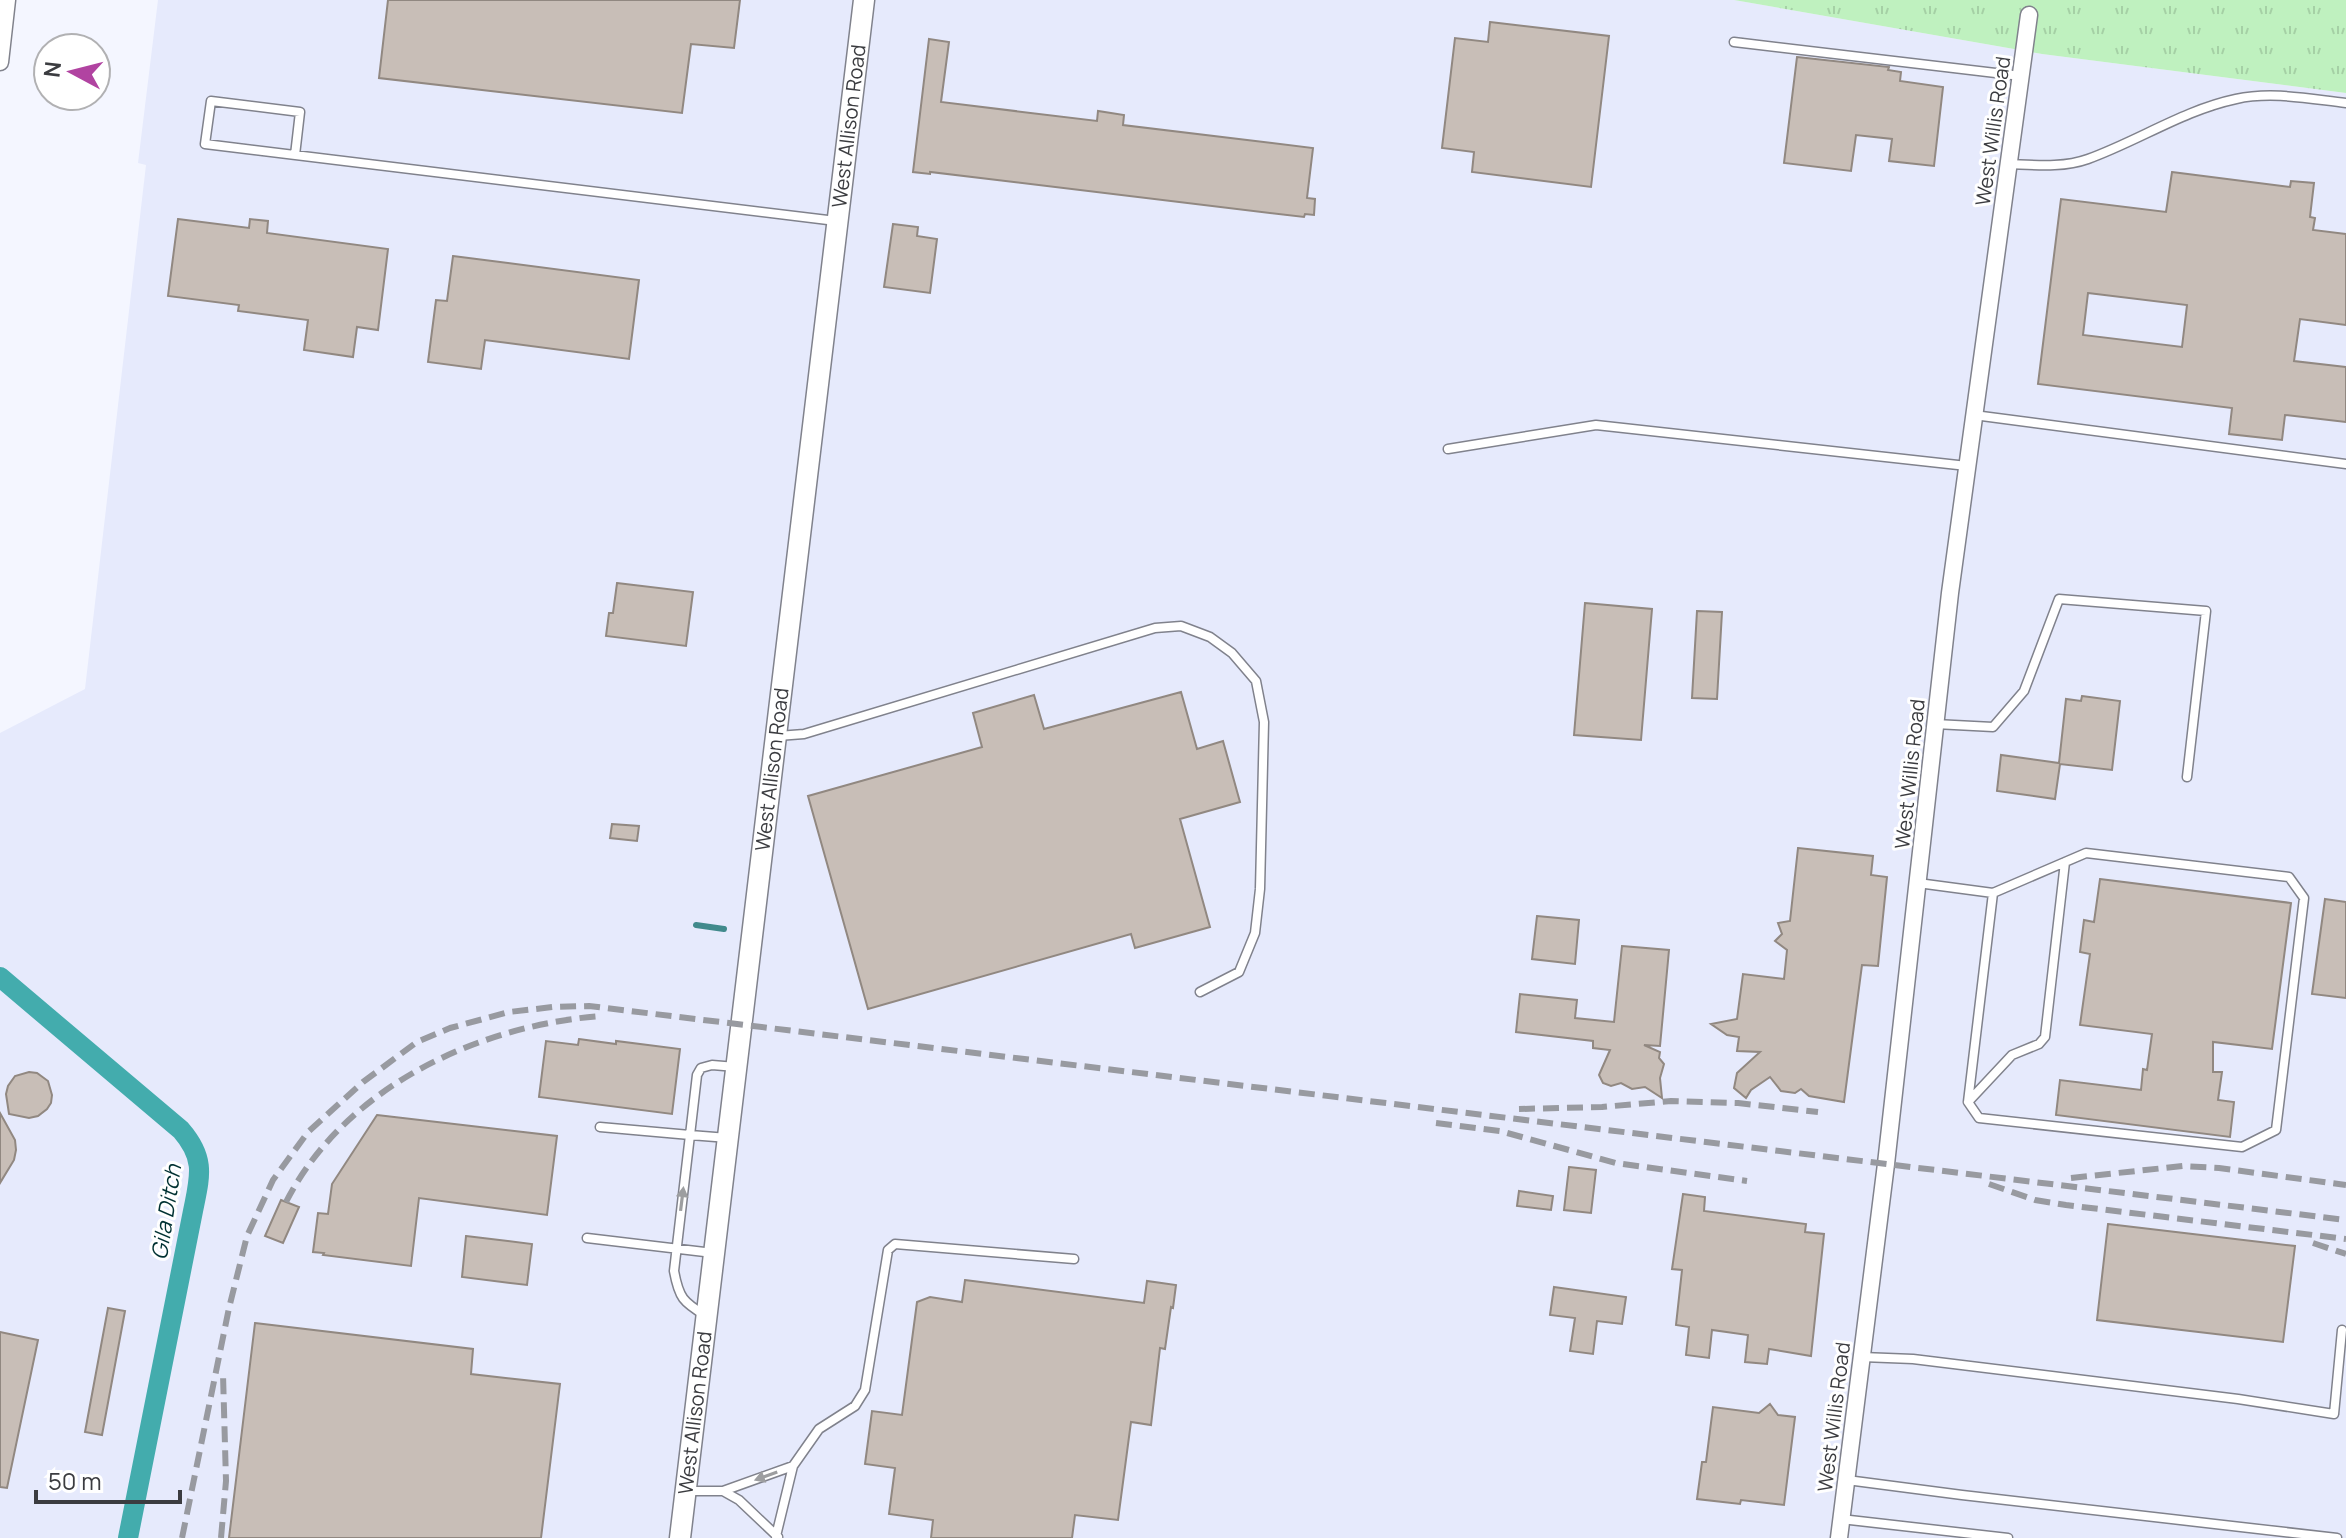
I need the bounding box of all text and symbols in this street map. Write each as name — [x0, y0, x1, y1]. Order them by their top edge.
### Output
north arrow — [32, 32, 112, 112]
street label: West Allison Road — [825, 43, 872, 209]
street label: West Willis Road — [1969, 54, 2016, 207]
text: N — [36, 60, 68, 79]
street label: West Allison Road — [748, 686, 795, 852]
street label: West Willis Road — [1888, 698, 1931, 850]
water label: Gila Ditch — [144, 1161, 188, 1262]
one-way arrow — [676, 1186, 689, 1211]
street label: West Allison Road — [671, 1330, 718, 1496]
street label: West Willis Road — [1811, 1341, 1856, 1493]
scale bar — [36, 1454, 180, 1504]
text: 50 m — [48, 1464, 102, 1497]
one-way arrow — [753, 1470, 777, 1483]

